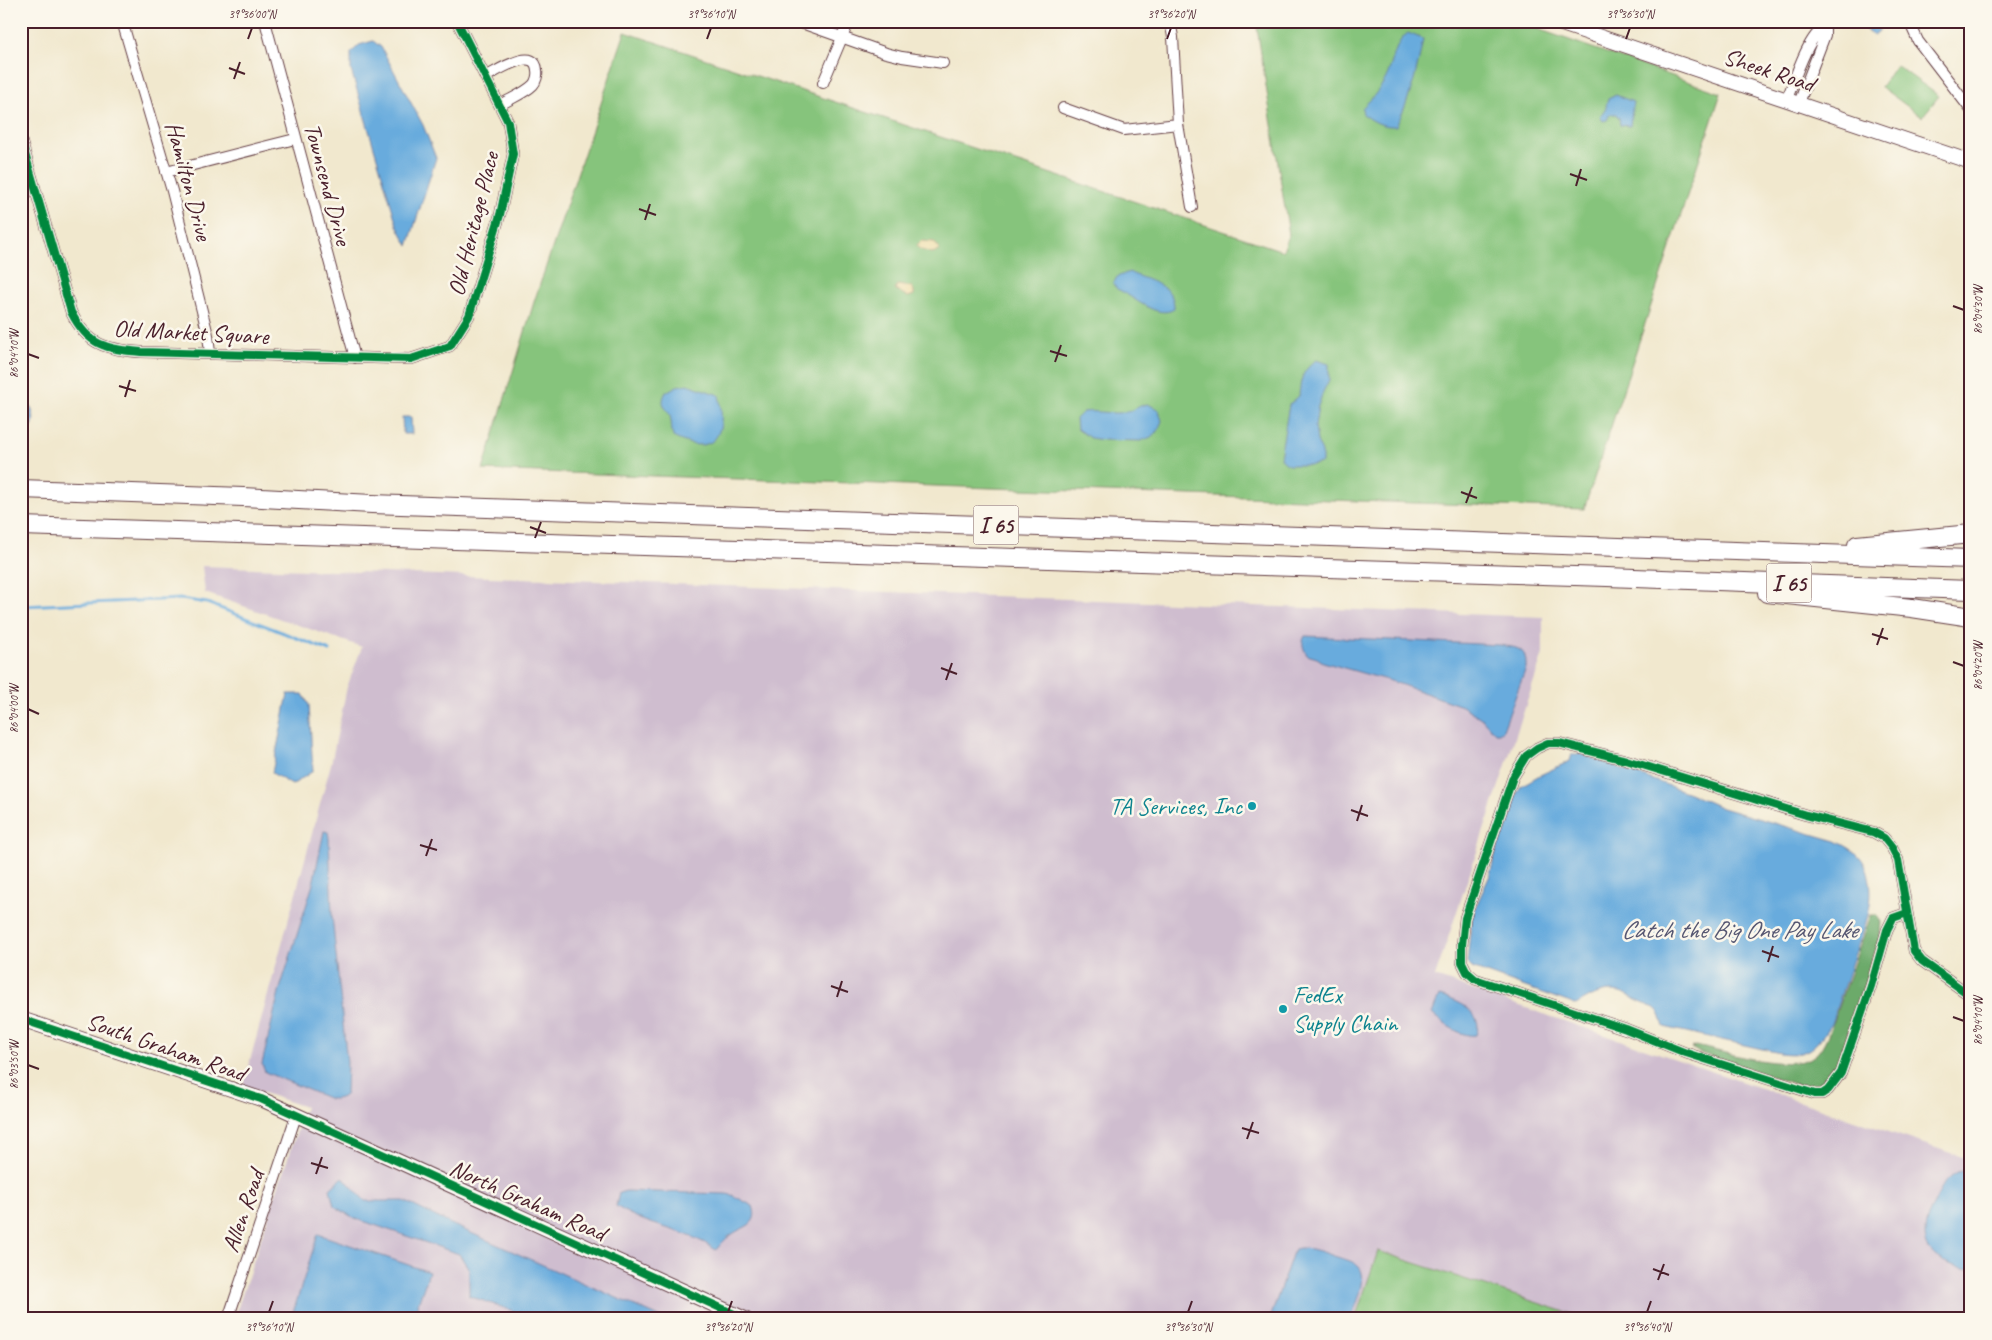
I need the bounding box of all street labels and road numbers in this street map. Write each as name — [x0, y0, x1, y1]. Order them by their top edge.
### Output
street label: Sheek Road — [1720, 41, 1822, 100]
street label: Hamilton Drive — [159, 118, 220, 246]
street label: Townsend Drive — [297, 120, 359, 250]
street label: Old Heritage Place — [441, 147, 506, 299]
street label: Old Market Square — [113, 313, 271, 351]
road number: I 65 — [974, 506, 1018, 544]
road number: I 65 — [1766, 564, 1812, 602]
street label: South Graham Road — [82, 1006, 253, 1089]
street label: North Graham Road — [445, 1152, 614, 1249]
street label: Allen Road — [215, 1163, 272, 1256]

